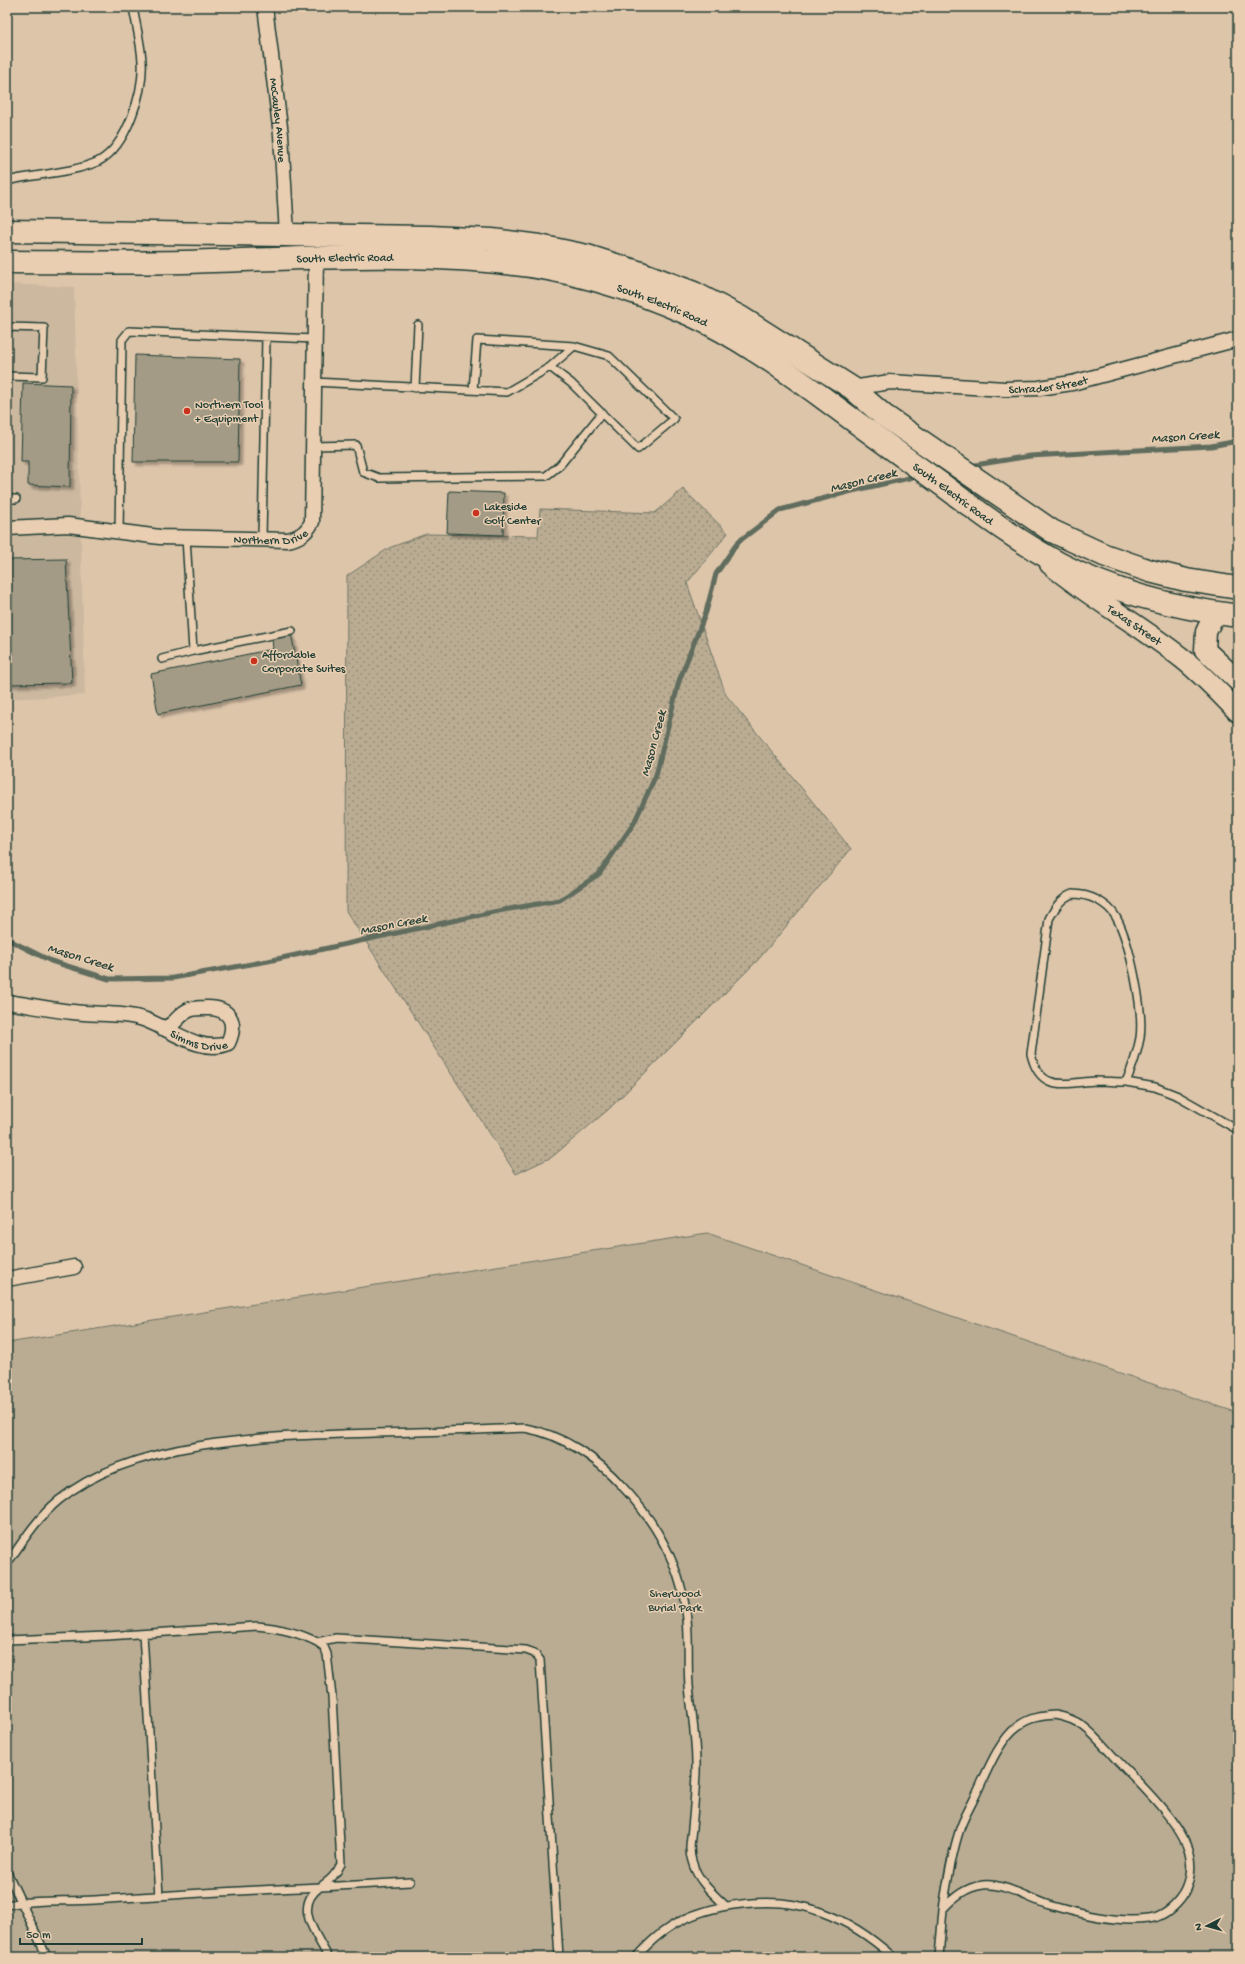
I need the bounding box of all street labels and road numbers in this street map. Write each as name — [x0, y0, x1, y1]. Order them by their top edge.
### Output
street label: McCauley Avenue — [265, 77, 288, 164]
street label: South Electric Road — [296, 252, 394, 267]
street label: South Electric Road — [615, 282, 710, 331]
street label: Schrader Street — [1008, 374, 1090, 398]
street label: South Electric Road — [909, 461, 996, 530]
street label: Northern Drive — [233, 527, 313, 549]
street label: Texas Street — [1103, 602, 1164, 650]
street label: Simms Drive — [167, 1028, 231, 1055]

